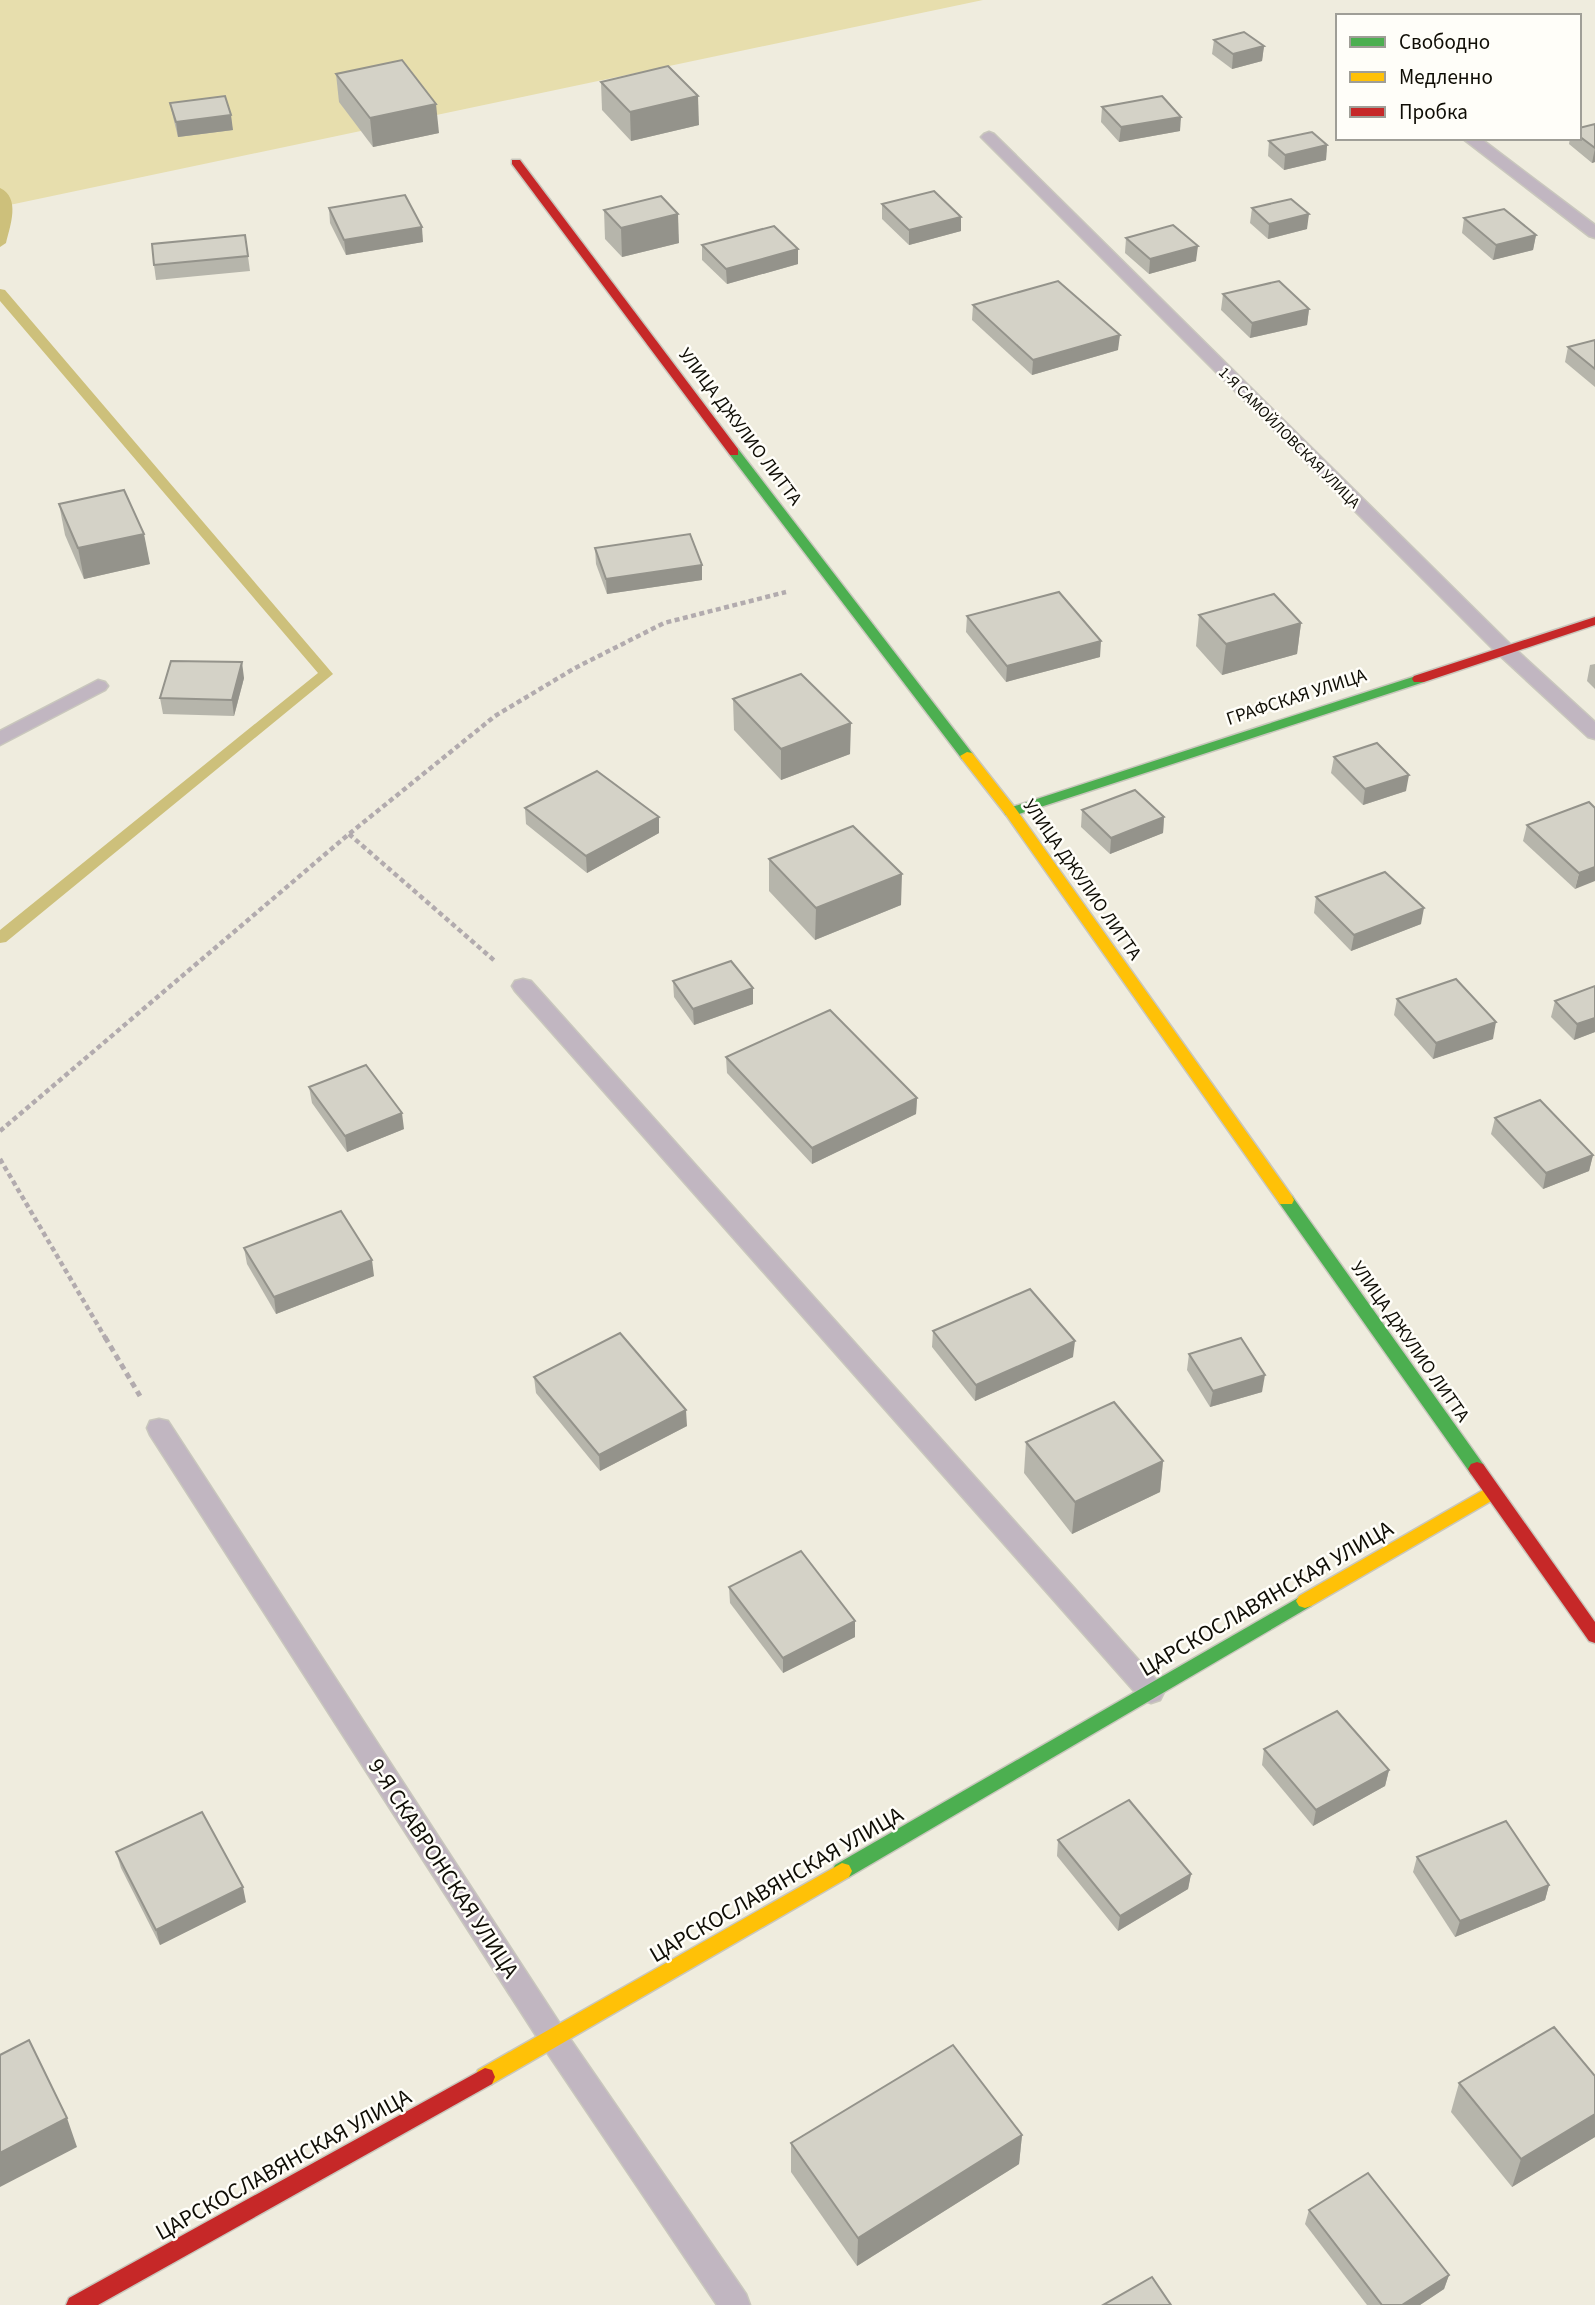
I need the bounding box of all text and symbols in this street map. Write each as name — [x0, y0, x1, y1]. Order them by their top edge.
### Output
legend — [1336, 14, 1581, 140]
text: Свободно — [1399, 27, 1490, 57]
text: Медленно — [1399, 62, 1493, 92]
text: Пробка — [1399, 97, 1468, 127]
street label: УЛИЦА ДЖУЛИО ЛИТТА — [672, 342, 808, 512]
street label: 1-Я САМОЙЛОВСКАЯ УЛИЦА — [1214, 362, 1365, 514]
street label: ГРАФСКАЯ УЛИЦА — [1223, 662, 1371, 733]
street label: УЛИЦА ДЖУЛИО ЛИТТА — [1016, 794, 1148, 966]
street label: УЛИЦА ДЖУЛИО ЛИТТА — [1344, 1256, 1476, 1428]
street label: ЦАРСКОСЛАВЯНСКАЯ УЛИЦА — [1133, 1512, 1400, 1685]
street label: 9-Я СКАВРОНСКАЯ УЛИЦА — [360, 1752, 527, 1985]
street label: ЦАРСКОСЛАВЯНСКАЯ УЛИЦА — [643, 1798, 910, 1971]
street label: ЦАРСКОСЛАВЯНСКАЯ УЛИЦА — [149, 2080, 418, 2249]

